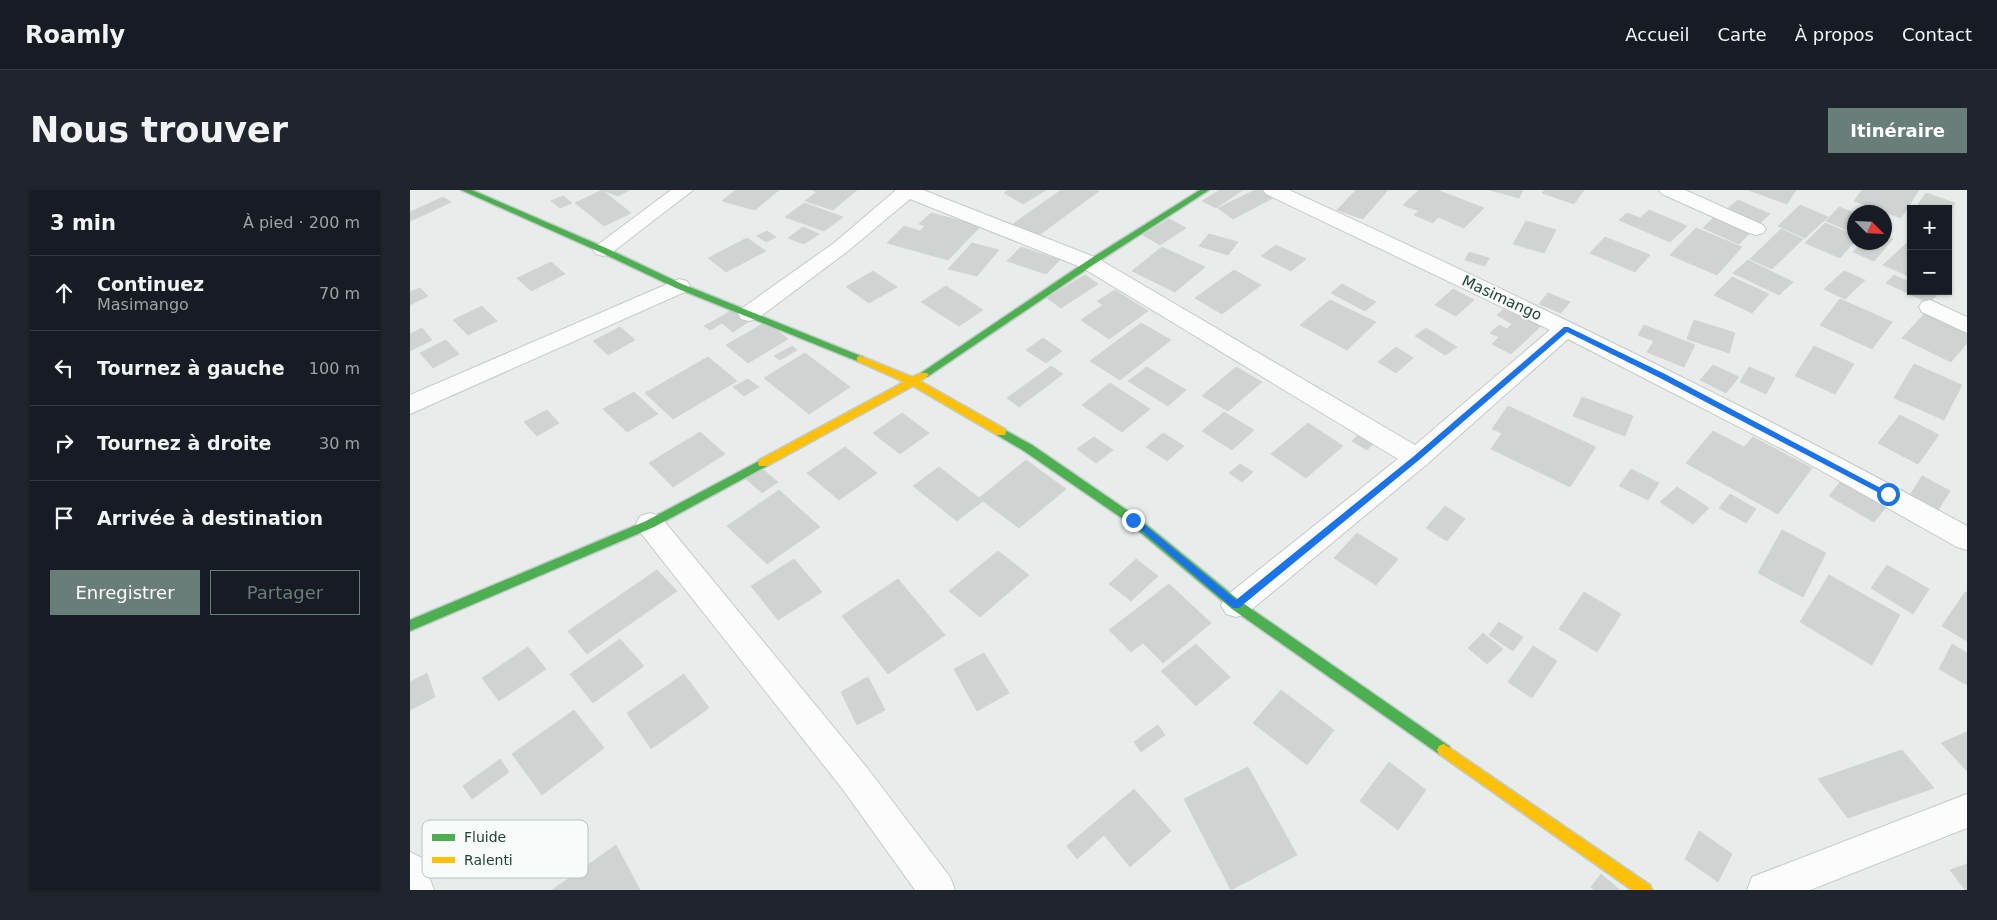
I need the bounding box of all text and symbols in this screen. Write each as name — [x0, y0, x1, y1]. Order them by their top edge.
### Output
text: Roamly — [25, 21, 125, 49]
text: Accueil — [1625, 24, 1690, 45]
text: Carte — [1718, 24, 1767, 45]
text: À propos — [1795, 24, 1874, 45]
text: Contact — [1902, 24, 1972, 45]
button: Itinéraire — [1828, 108, 1967, 153]
text: Nous trouver — [30, 110, 288, 150]
north arrow — [1847, 205, 1892, 250]
map controls — [1907, 205, 1952, 295]
button: + — [1907, 205, 1952, 250]
text: 3 min — [50, 211, 116, 235]
text: À pied · 200 m — [243, 213, 360, 232]
button: − — [1907, 250, 1952, 295]
street label: Masimango — [1459, 272, 1545, 324]
text: Continuez — [97, 273, 204, 295]
icon: ahead — [50, 279, 78, 307]
text: 70 m — [319, 284, 360, 303]
text: Masimango — [97, 295, 189, 314]
icon: left — [50, 354, 78, 382]
text: Tournez à gauche — [97, 357, 285, 379]
text: 100 m — [309, 359, 360, 378]
icon: right — [50, 429, 78, 457]
text: Tournez à droite — [97, 432, 271, 454]
text: 30 m — [319, 434, 360, 453]
route start — [1877, 483, 1900, 506]
icon: arrive — [50, 504, 78, 532]
text: Arrivée à destination — [97, 507, 323, 529]
route end — [1122, 509, 1145, 532]
button: Enregistrer — [50, 570, 200, 615]
button: Partager — [210, 570, 360, 615]
legend — [422, 820, 588, 878]
text: Fluide — [464, 829, 506, 845]
text: Ralenti — [464, 852, 513, 868]

